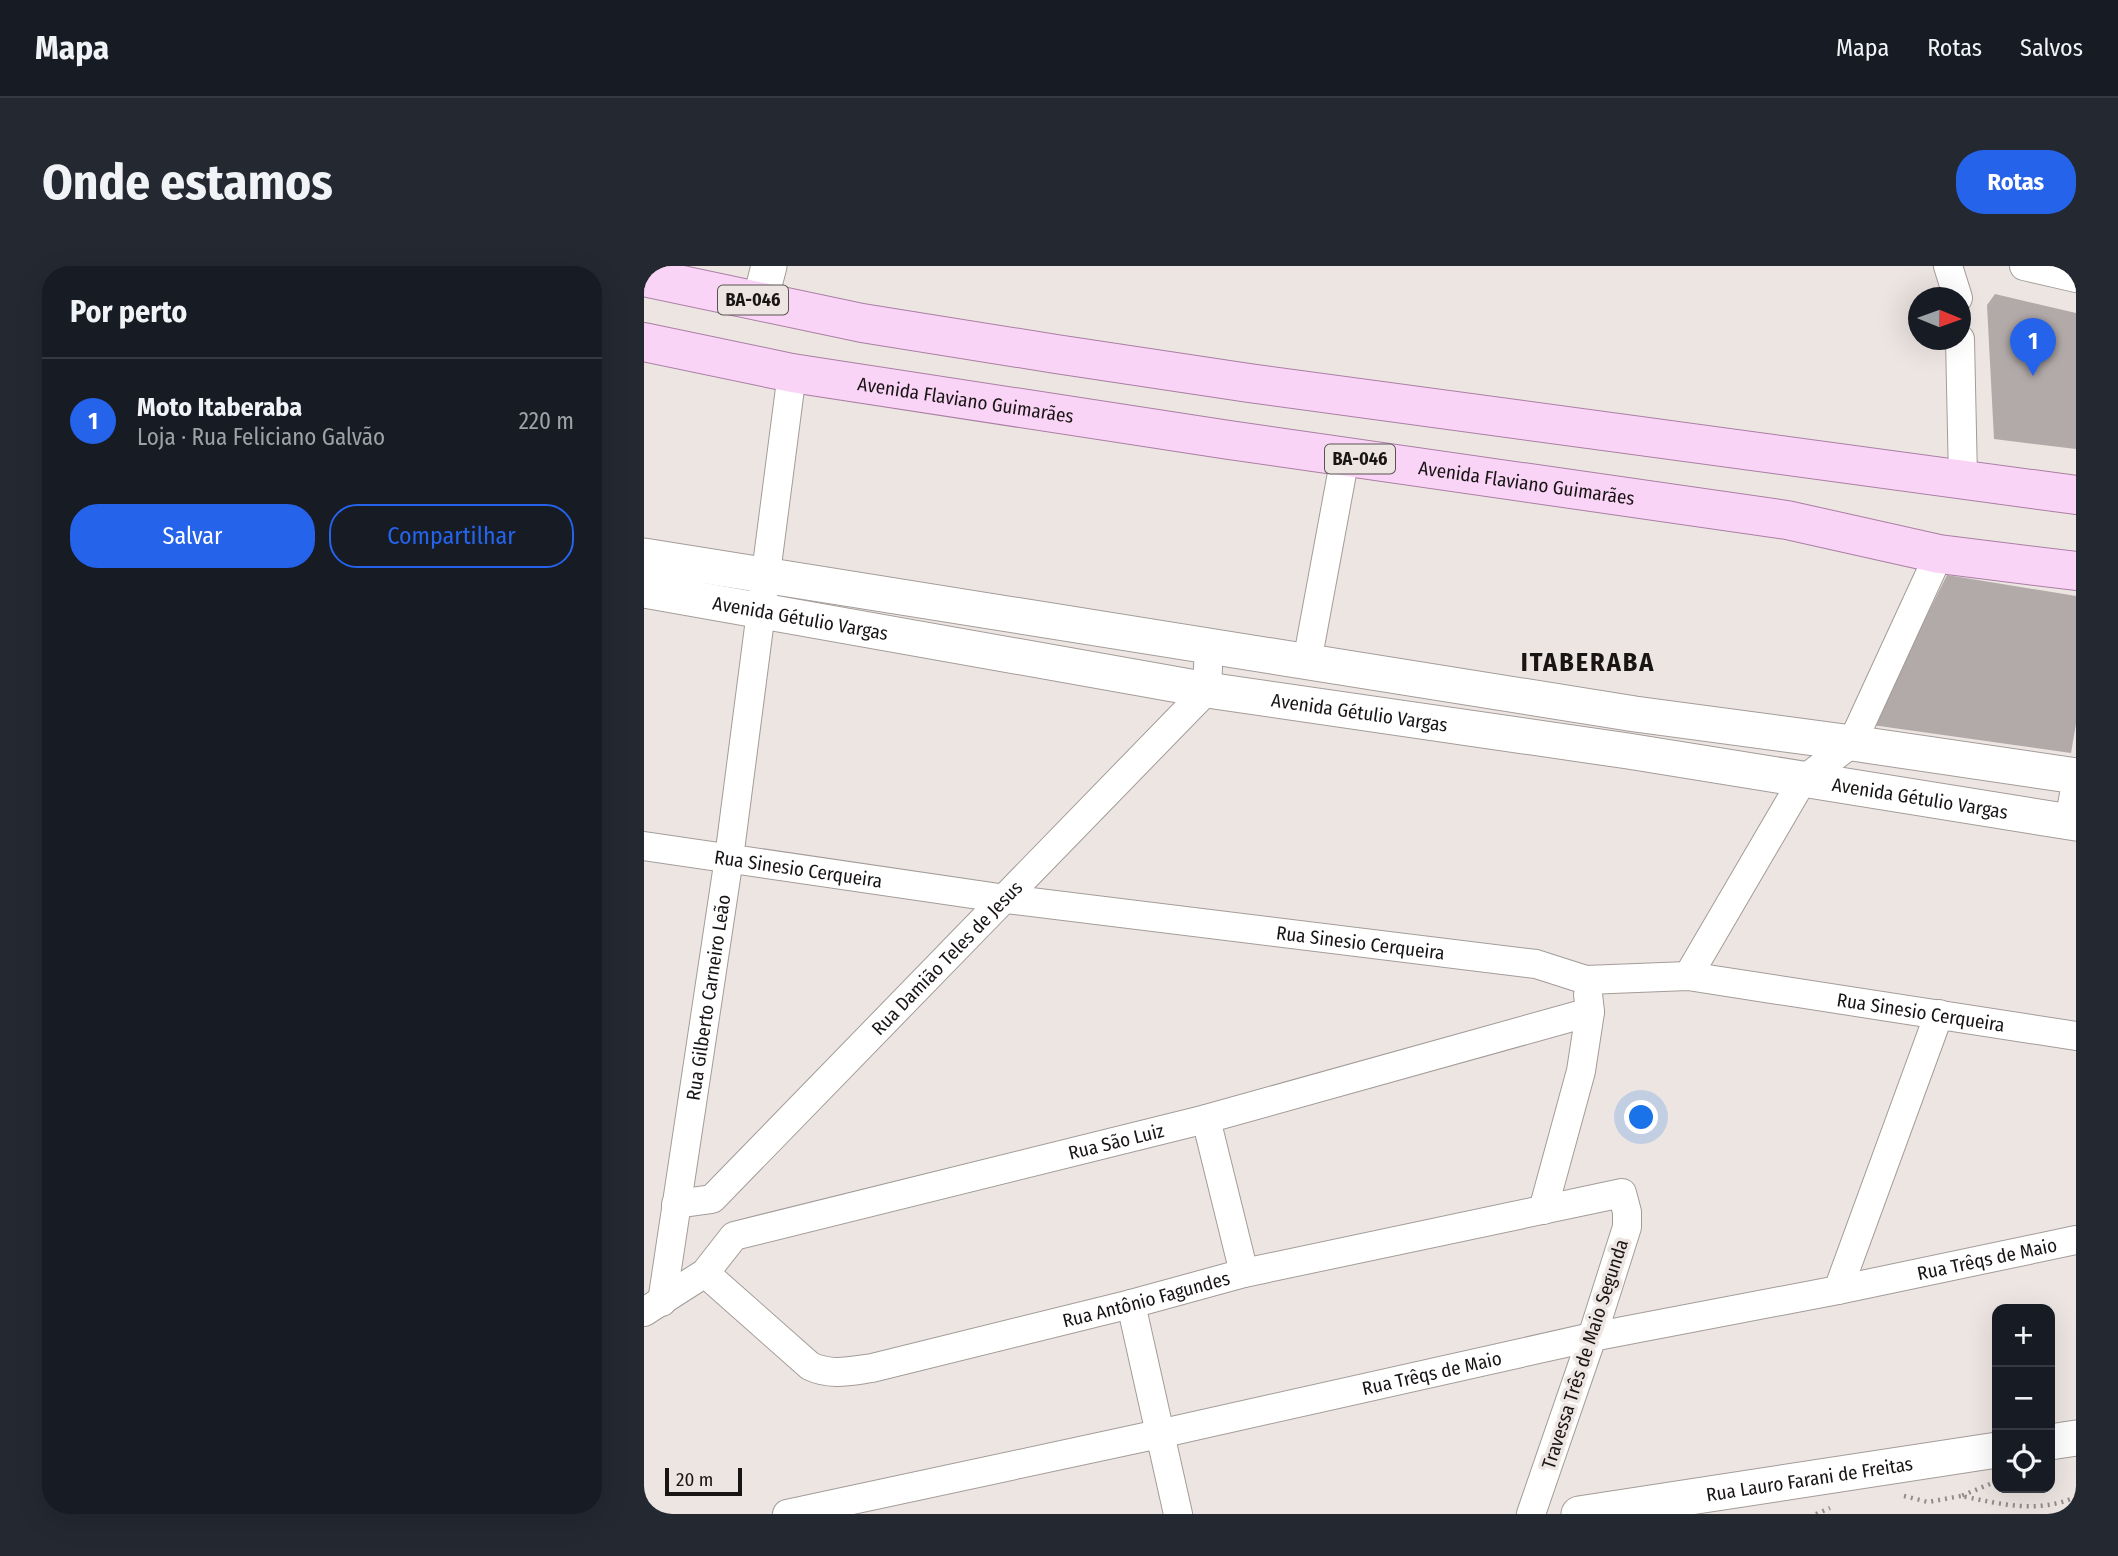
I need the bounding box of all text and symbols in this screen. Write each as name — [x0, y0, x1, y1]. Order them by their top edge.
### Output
text: Mapa — [35, 28, 109, 68]
text: Mapa — [1836, 34, 1889, 62]
text: Rotas — [1927, 34, 1982, 62]
text: Salvos — [2020, 34, 2083, 62]
button: Rotas — [1956, 150, 2076, 214]
text: Onde estamos — [42, 153, 333, 212]
road number: BA-046 — [718, 285, 788, 314]
north arrow — [1908, 287, 1971, 350]
text: Por perto — [70, 294, 187, 330]
pin: 1 — [2010, 318, 2056, 376]
street label: Avenida Flaviano Guimarães — [856, 372, 1075, 428]
text: Moto Itaberaba — [137, 392, 302, 423]
text: 1 — [88, 407, 98, 435]
text: 220 m — [519, 407, 574, 435]
text: Loja · Rua Feliciano Galvão — [137, 423, 385, 451]
road number: BA-046 — [1325, 444, 1395, 474]
street label: Avenida Flaviano Guimarães — [1417, 456, 1636, 510]
button: Salvar — [70, 504, 315, 568]
button: Compartilhar — [329, 504, 574, 568]
street label: Avenida Gétulio Vargas — [711, 591, 890, 645]
district label: ITABERABA — [1521, 647, 1655, 678]
street label: Avenida Gétulio Vargas — [1270, 688, 1449, 736]
street label: Avenida Gétulio Vargas — [1830, 772, 2010, 823]
street label: Rua Sinesio Cerqueira — [713, 845, 884, 892]
street label: Rua Damião Teles de Jesus — [867, 876, 1027, 1040]
street label: Rua Gilberto Carneiro Leão — [681, 893, 735, 1102]
street label: Rua Sinesio Cerqueira — [1275, 921, 1446, 964]
street label: Rua Sinesio Cerqueira — [1835, 988, 2006, 1036]
your location — [1624, 1100, 1658, 1134]
street label: Rua São Luiz — [1066, 1118, 1167, 1164]
street label: Rua Trêqs de Maio — [1915, 1233, 2059, 1285]
street label: Travessa Três de Maio Segunda — [1537, 1236, 1633, 1472]
street label: Rua Antônio Fagundes — [1060, 1266, 1232, 1332]
map controls — [1992, 1304, 2055, 1493]
button: + — [1992, 1304, 2055, 1367]
street label: Rua Trêqs de Maio — [1360, 1346, 1504, 1400]
button: − — [1992, 1367, 2055, 1430]
button: locate — [1992, 1430, 2055, 1493]
street label: Rua Lauro Farani de Freitas — [1704, 1452, 1914, 1506]
scale bar — [665, 1465, 742, 1497]
text: 20 m — [676, 1468, 713, 1491]

